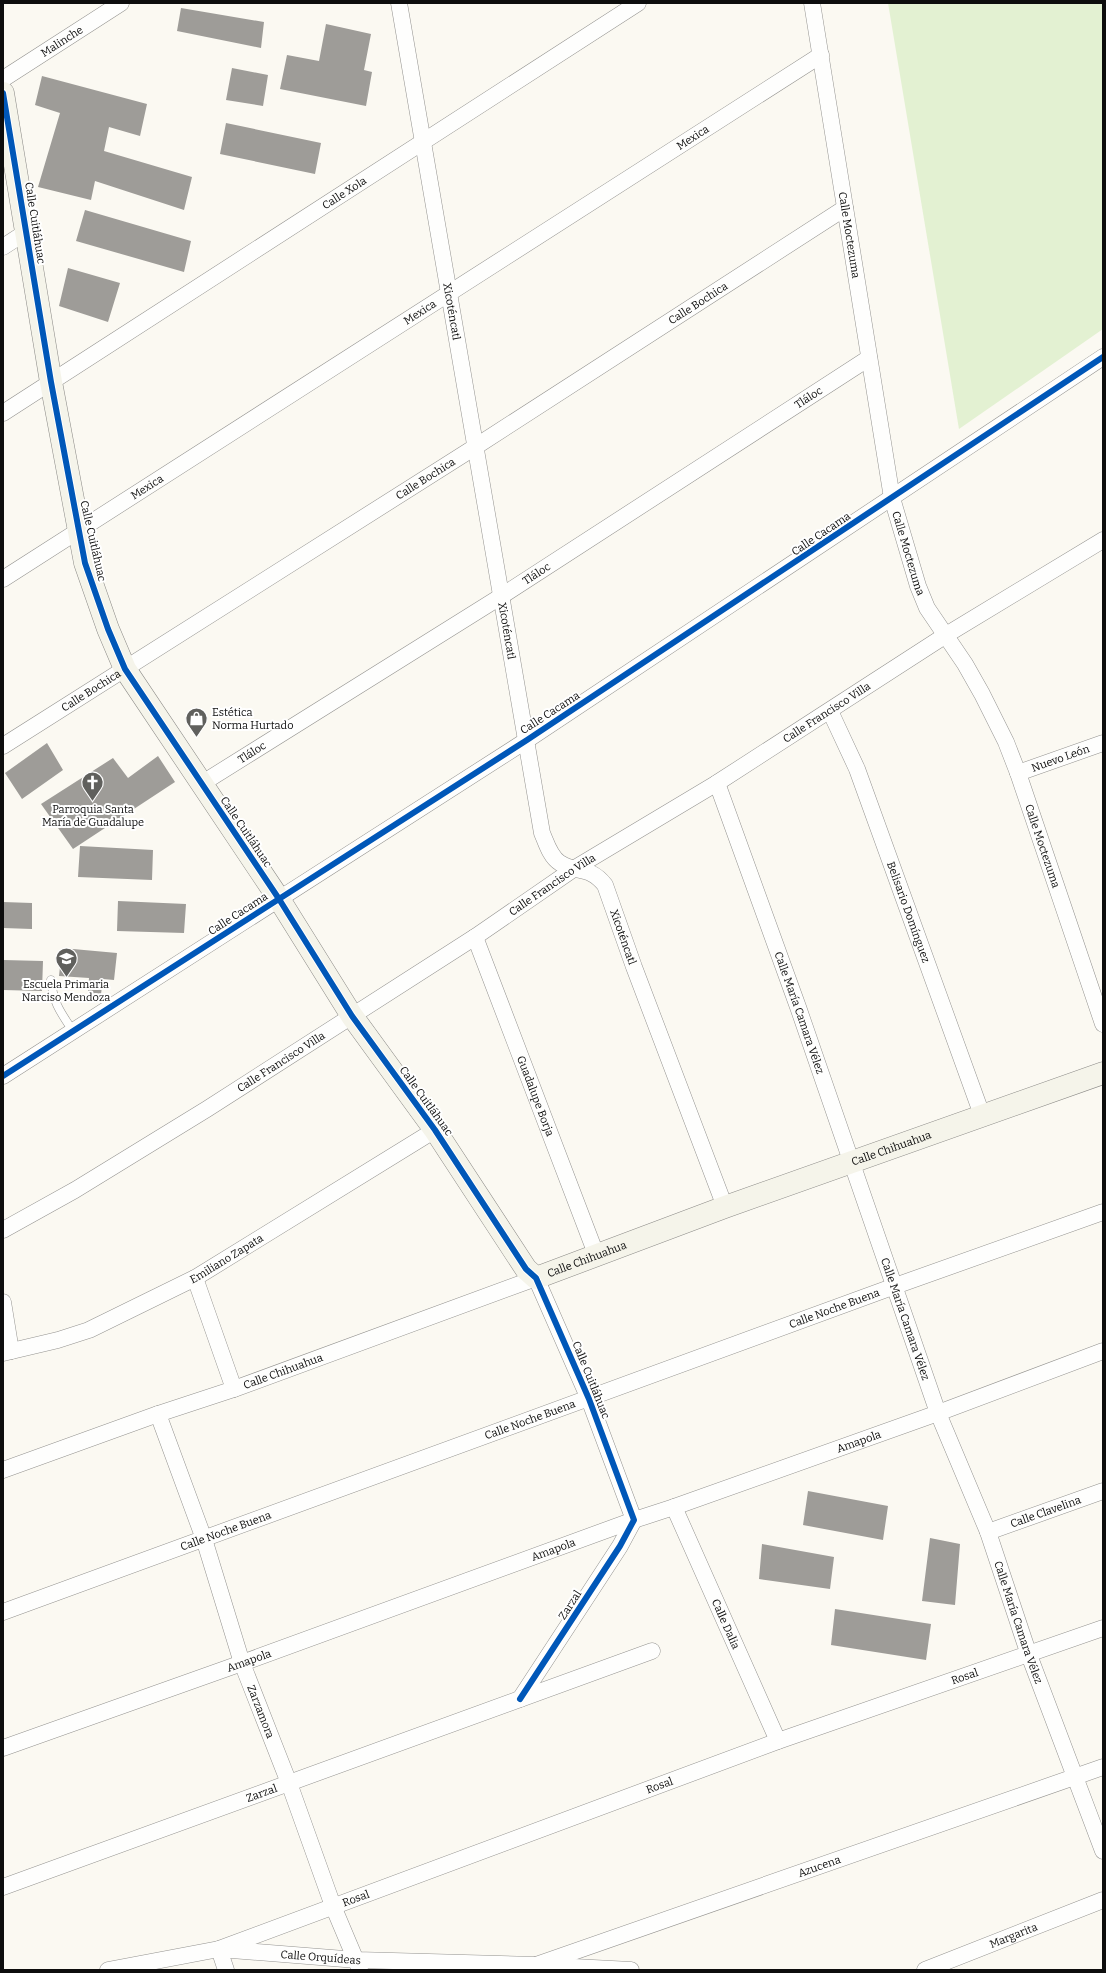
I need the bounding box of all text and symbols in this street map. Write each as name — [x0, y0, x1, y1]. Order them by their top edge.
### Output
street label: Malinche — [38, 23, 85, 59]
street label: Mexica — [674, 122, 711, 152]
street label: Calle Xola — [320, 174, 369, 212]
street label: Calle Cuitláhuac — [22, 181, 48, 265]
street label: Calle Moctezuma — [836, 191, 863, 279]
street label: Calle Bochica — [666, 279, 730, 327]
street label: Xicoténcatl — [441, 282, 463, 341]
street label: Mexica — [401, 297, 438, 327]
street label: Tláloc — [792, 383, 825, 411]
street label: Calle Bochica — [393, 455, 458, 502]
street label: Mexica — [128, 472, 166, 502]
street label: Calle Cuitláhuac — [77, 499, 109, 583]
street label: Calle Moctezuma — [890, 509, 928, 597]
street label: Calle Cacama — [789, 510, 853, 558]
street label: Tláloc — [520, 559, 553, 587]
street label: Xicoténcatl — [496, 601, 518, 660]
street label: Calle Bochica — [59, 667, 123, 714]
street label: Calle Francisco Villa — [780, 679, 873, 745]
street label: Calle Cacama — [518, 689, 582, 737]
shop icon: Estética Norma Hurtado — [183, 705, 209, 738]
place label: Estética Norma Hurtado — [212, 706, 293, 732]
street label: Tláloc — [235, 738, 269, 766]
street label: Nuevo León — [1030, 742, 1091, 774]
church icon: Parroquia Santa María de Guadalupe — [80, 770, 106, 803]
street label: Calle Cuitláhuac — [218, 794, 275, 870]
street label: Calle Moctezuma — [1023, 802, 1063, 889]
place label: Parroquia Santa María de Guadalupe — [42, 803, 144, 829]
street label: Calle Francisco Villa — [506, 851, 598, 918]
street label: Belisario Domínguez — [884, 860, 933, 964]
street label: Calle Cacama — [206, 890, 270, 938]
street label: Xicoténcatl — [608, 907, 639, 966]
school or university icon: Escuela Primaria Narciso Mendoza — [53, 945, 79, 978]
street label: Calle María Camara Vélez — [772, 950, 827, 1075]
place label: Escuela Primaria Narciso Mendoza — [22, 978, 110, 1004]
street label: Calle Francisco Villa — [235, 1029, 327, 1095]
street label: Guadalupe Borja — [514, 1054, 557, 1138]
street label: Calle Cuitláhuac — [396, 1064, 456, 1139]
street label: Calle Chihuahua — [850, 1128, 933, 1168]
street label: Emiliano Zapata — [188, 1231, 265, 1286]
street label: Calle Chihuahua — [545, 1238, 628, 1280]
street label: Calle María Camara Vélez — [878, 1256, 933, 1382]
street label: Calle Noche Buena — [787, 1286, 881, 1331]
street label: Calle Cuitláhuac — [570, 1339, 613, 1421]
street label: Calle Chihuahua — [241, 1350, 325, 1392]
street label: Calle Noche Buena — [483, 1397, 577, 1442]
street label: Amapola — [835, 1427, 883, 1455]
street label: Calle Clavelina — [1008, 1493, 1083, 1530]
street label: Calle Noche Buena — [178, 1508, 273, 1553]
street label: Amapola — [529, 1535, 577, 1563]
street label: Calle María Camara Vélez — [992, 1559, 1046, 1685]
street label: Zarzal — [556, 1588, 584, 1622]
street label: Calle Dalia — [709, 1597, 743, 1651]
street label: Amapola — [225, 1646, 273, 1674]
street label: Rosal — [949, 1665, 980, 1687]
street label: Zarzamora — [245, 1683, 277, 1740]
street label: Rosal — [644, 1774, 675, 1796]
street label: Zarzal — [244, 1781, 279, 1805]
street label: Azucena — [796, 1853, 842, 1880]
street label: Rosal — [340, 1887, 371, 1909]
street label: Margarita — [988, 1920, 1039, 1950]
street label: Calle Orquídeas — [280, 1947, 361, 1967]

